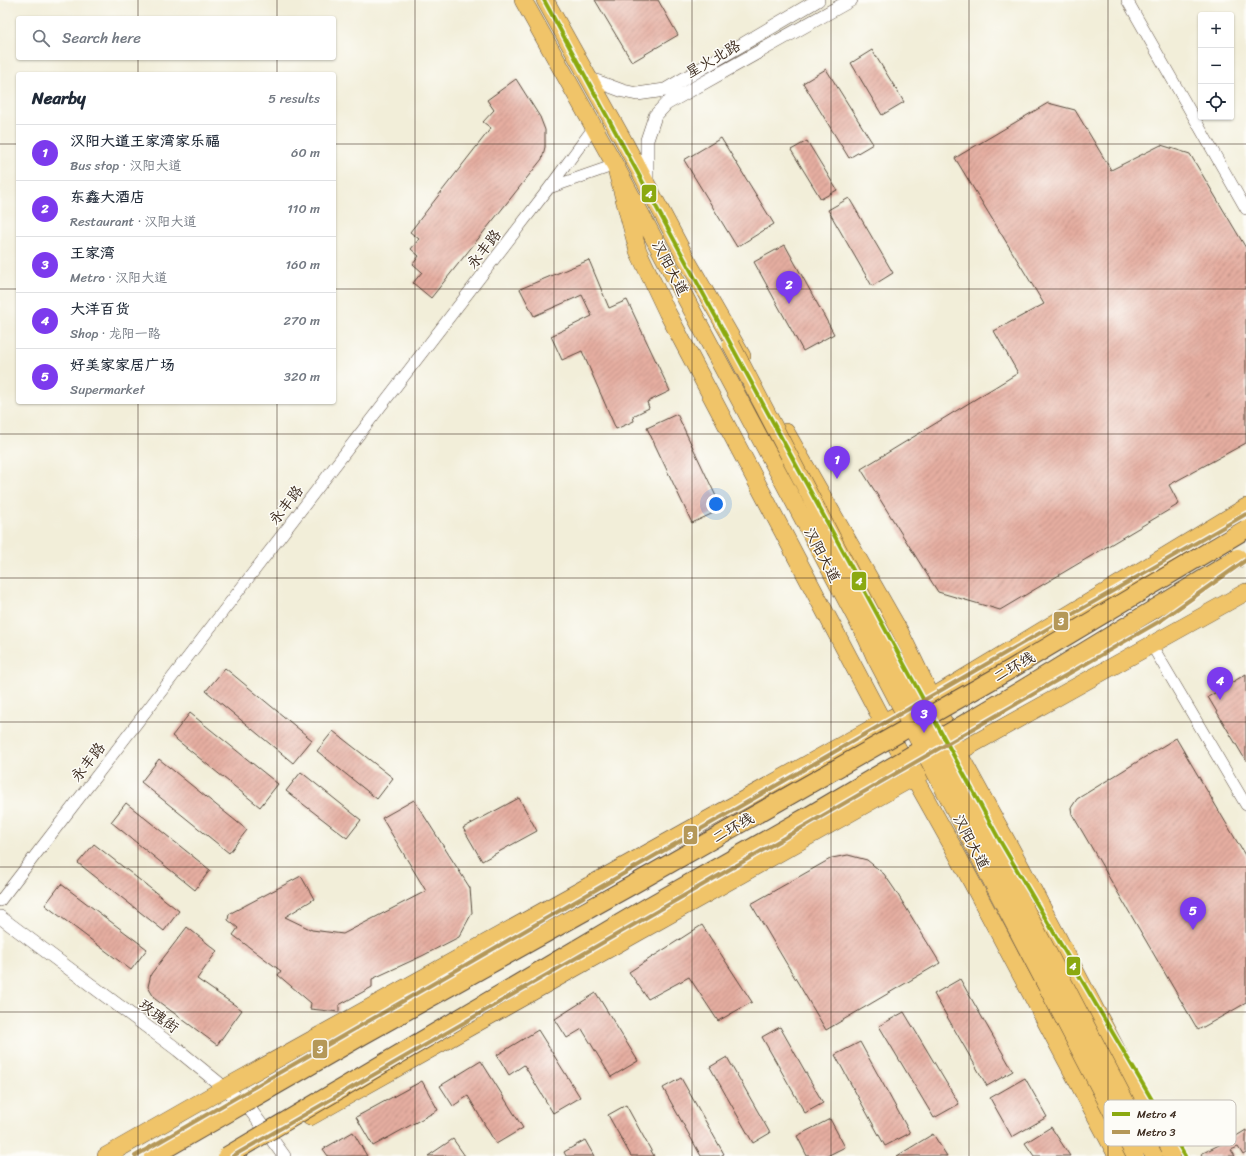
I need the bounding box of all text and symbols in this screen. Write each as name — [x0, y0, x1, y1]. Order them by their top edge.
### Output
map controls — [1198, 12, 1234, 120]
button: + — [1198, 12, 1234, 48]
search box — [16, 16, 336, 60]
text: Search here — [62, 25, 141, 51]
icon: search — [30, 27, 52, 49]
street label: 星火北路 — [681, 33, 745, 85]
button: − — [1198, 48, 1234, 84]
text: Nearby — [32, 83, 86, 113]
button: locate — [1198, 84, 1234, 120]
text: 5 results — [268, 87, 320, 110]
text: 汉阳大道王家湾家乐福 — [70, 128, 220, 154]
text: 1 — [42, 141, 48, 164]
text: 60 m — [291, 141, 320, 164]
text: Bus stop · 汉阳大道 — [70, 154, 181, 177]
text: 东鑫大酒店 — [70, 184, 145, 210]
line badge: 4 — [641, 184, 657, 203]
text: 4 — [645, 185, 653, 204]
text: 2 — [41, 197, 49, 220]
text: 110 m — [287, 197, 320, 220]
text: Restaurant · 汉阳大道 — [70, 210, 197, 233]
street label: 永丰路 — [460, 223, 508, 275]
street label: 汉阳大道 — [644, 235, 696, 301]
text: 王家湾 — [70, 240, 115, 266]
text: 3 — [41, 253, 49, 276]
text: 160 m — [285, 253, 320, 276]
text: Metro · 汉阳大道 — [70, 266, 167, 289]
pin: 2 — [776, 271, 802, 304]
text: 大洋百货 — [70, 296, 130, 322]
text: 4 — [41, 309, 49, 332]
text: 270 m — [283, 309, 320, 332]
text: Shop · 龙阳一路 — [70, 322, 161, 345]
text: 好美家家居广场 — [70, 352, 175, 378]
text: 5 — [41, 365, 49, 388]
text: 320 m — [284, 365, 320, 388]
text: Supermarket — [70, 378, 145, 401]
pin: 1 — [824, 446, 850, 479]
street label: 永丰路 — [262, 479, 310, 531]
your location — [706, 494, 726, 514]
street label: 汉阳大道 — [796, 522, 848, 588]
line badge: 4 — [851, 571, 867, 591]
text: 4 — [855, 572, 863, 591]
line badge: 3 — [1053, 611, 1069, 631]
text: 3 — [1057, 612, 1065, 631]
street label: 二环线 — [988, 644, 1040, 690]
pin: 4 — [1207, 667, 1233, 700]
pin: 3 — [911, 700, 937, 733]
street label: 永丰路 — [64, 736, 112, 788]
street label: 二环线 — [707, 805, 759, 851]
street label: 汉阳大道 — [945, 809, 997, 875]
line badge: 3 — [683, 825, 698, 845]
text: 3 — [686, 826, 694, 845]
pin: 5 — [1180, 897, 1206, 930]
line badge: 4 — [1066, 956, 1081, 976]
text: 4 — [1069, 957, 1077, 976]
street label: 玫瑰街 — [133, 992, 185, 1040]
line badge: 3 — [312, 1039, 328, 1059]
text: 3 — [316, 1040, 324, 1059]
legend — [1104, 1100, 1236, 1146]
text: Metro 4 — [1137, 1105, 1176, 1124]
text: Metro 3 — [1137, 1123, 1175, 1142]

